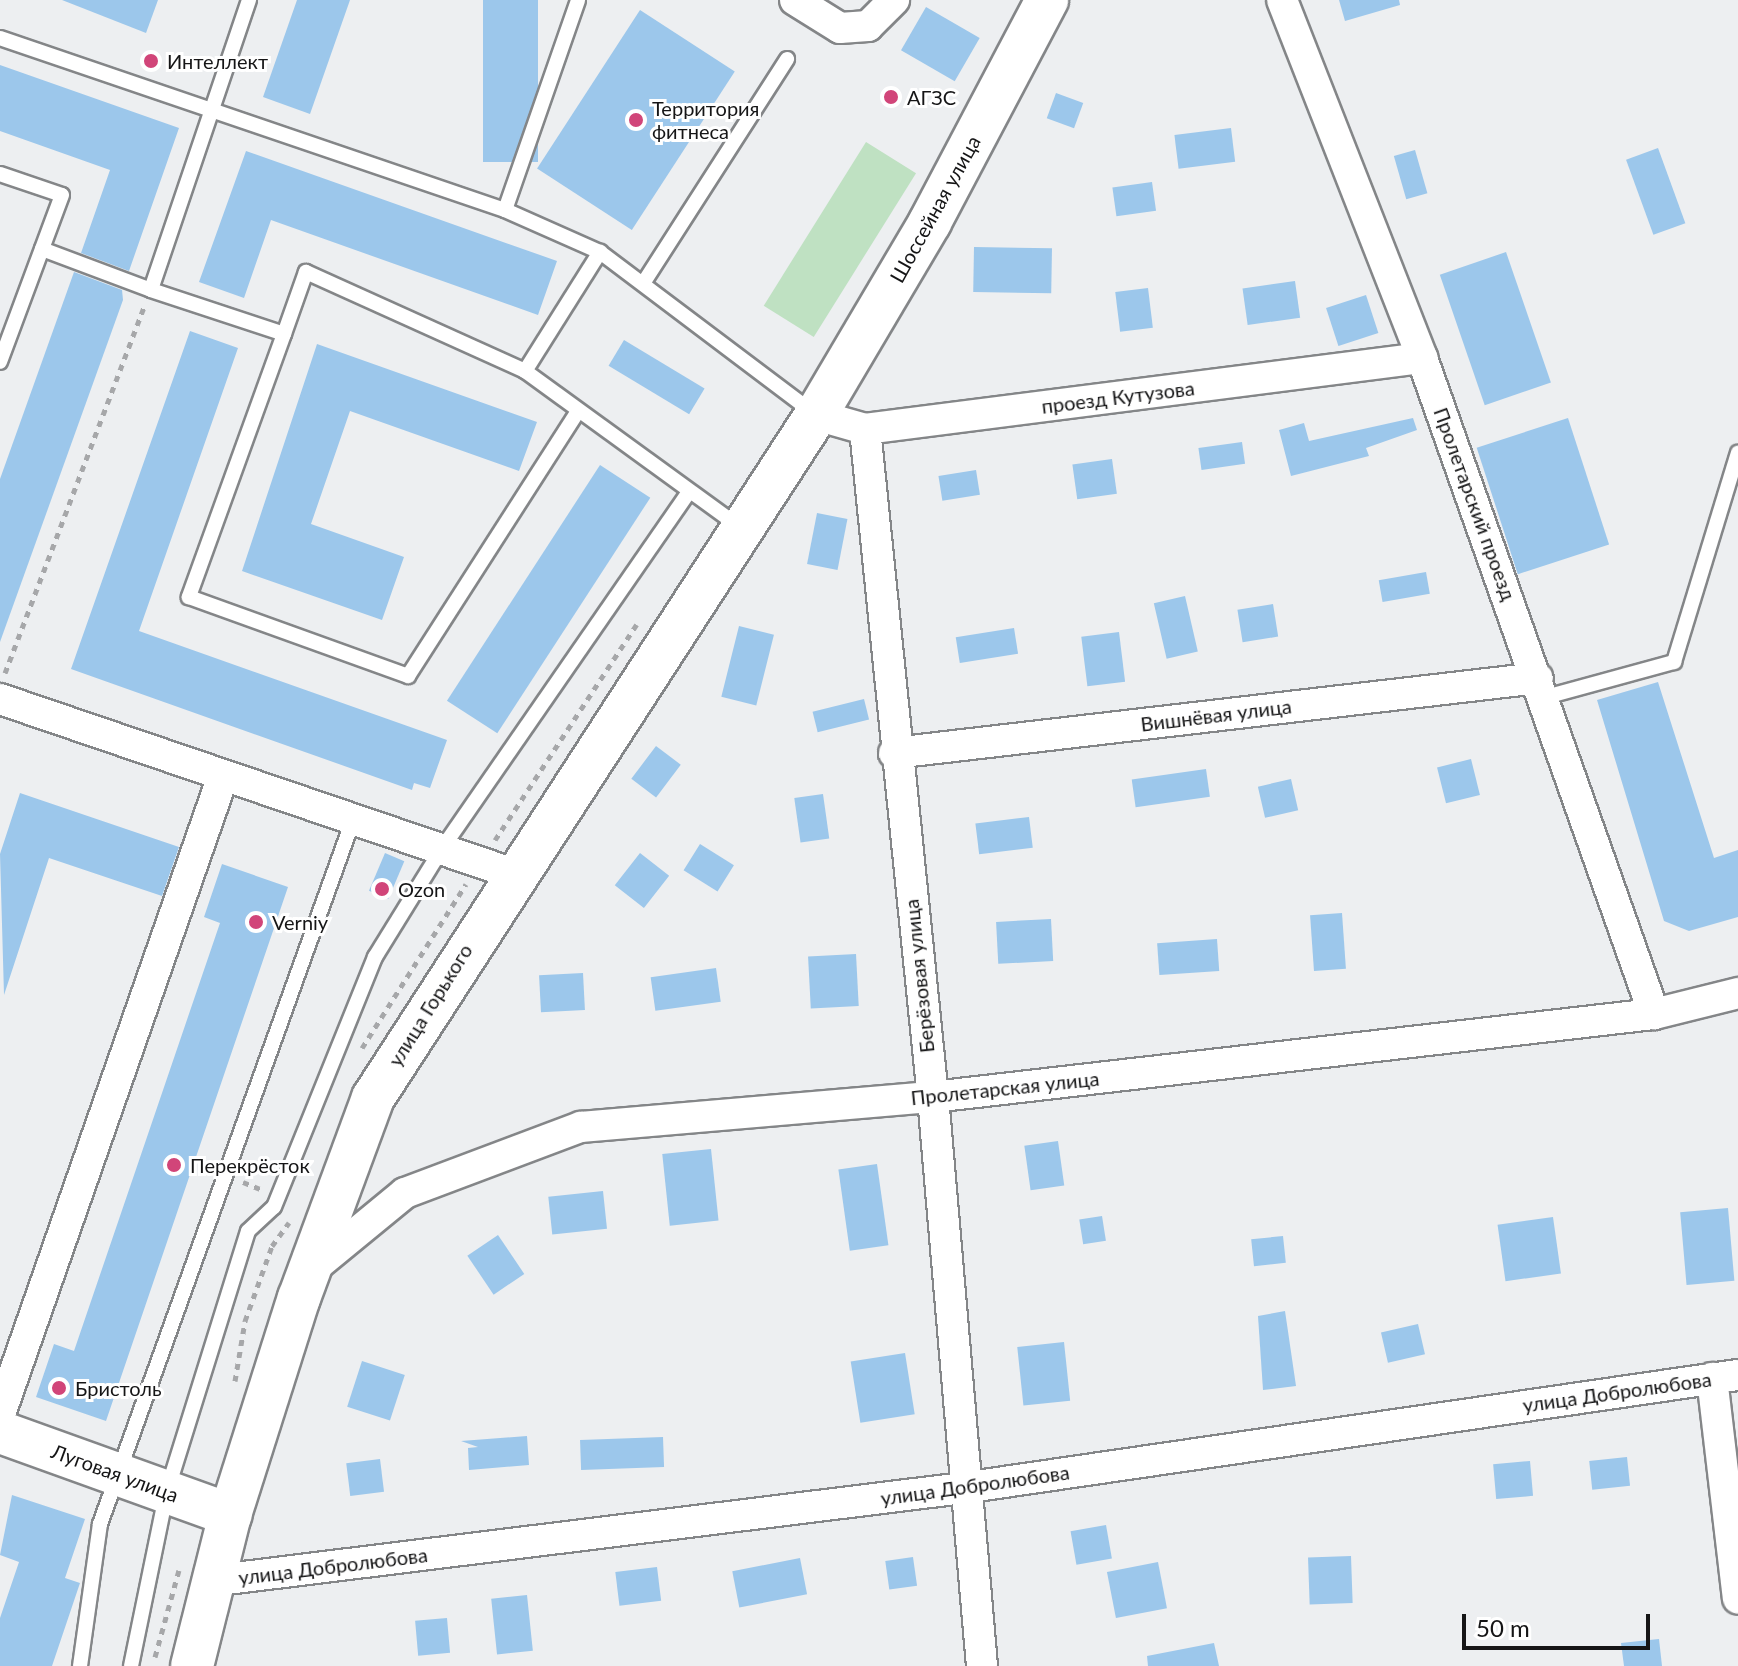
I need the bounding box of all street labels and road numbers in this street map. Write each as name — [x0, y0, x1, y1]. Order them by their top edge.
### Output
street label: Шоссейная улица — [885, 131, 985, 287]
street label: проезд Кутузова — [1040, 376, 1196, 418]
street label: Пролетарский проезд — [1429, 404, 1521, 604]
street label: Вишнёвая улица — [1139, 694, 1293, 736]
street label: Берёзовая улица — [899, 898, 939, 1054]
street label: улица Горького — [383, 939, 477, 1071]
street label: Пролетарская улица — [910, 1066, 1100, 1110]
street label: улица Добролюбова — [1521, 1367, 1713, 1417]
street label: Луговая улица — [48, 1439, 182, 1507]
street label: улица Добролюбова — [879, 1460, 1071, 1510]
street label: улица Добролюбова — [237, 1542, 429, 1590]

